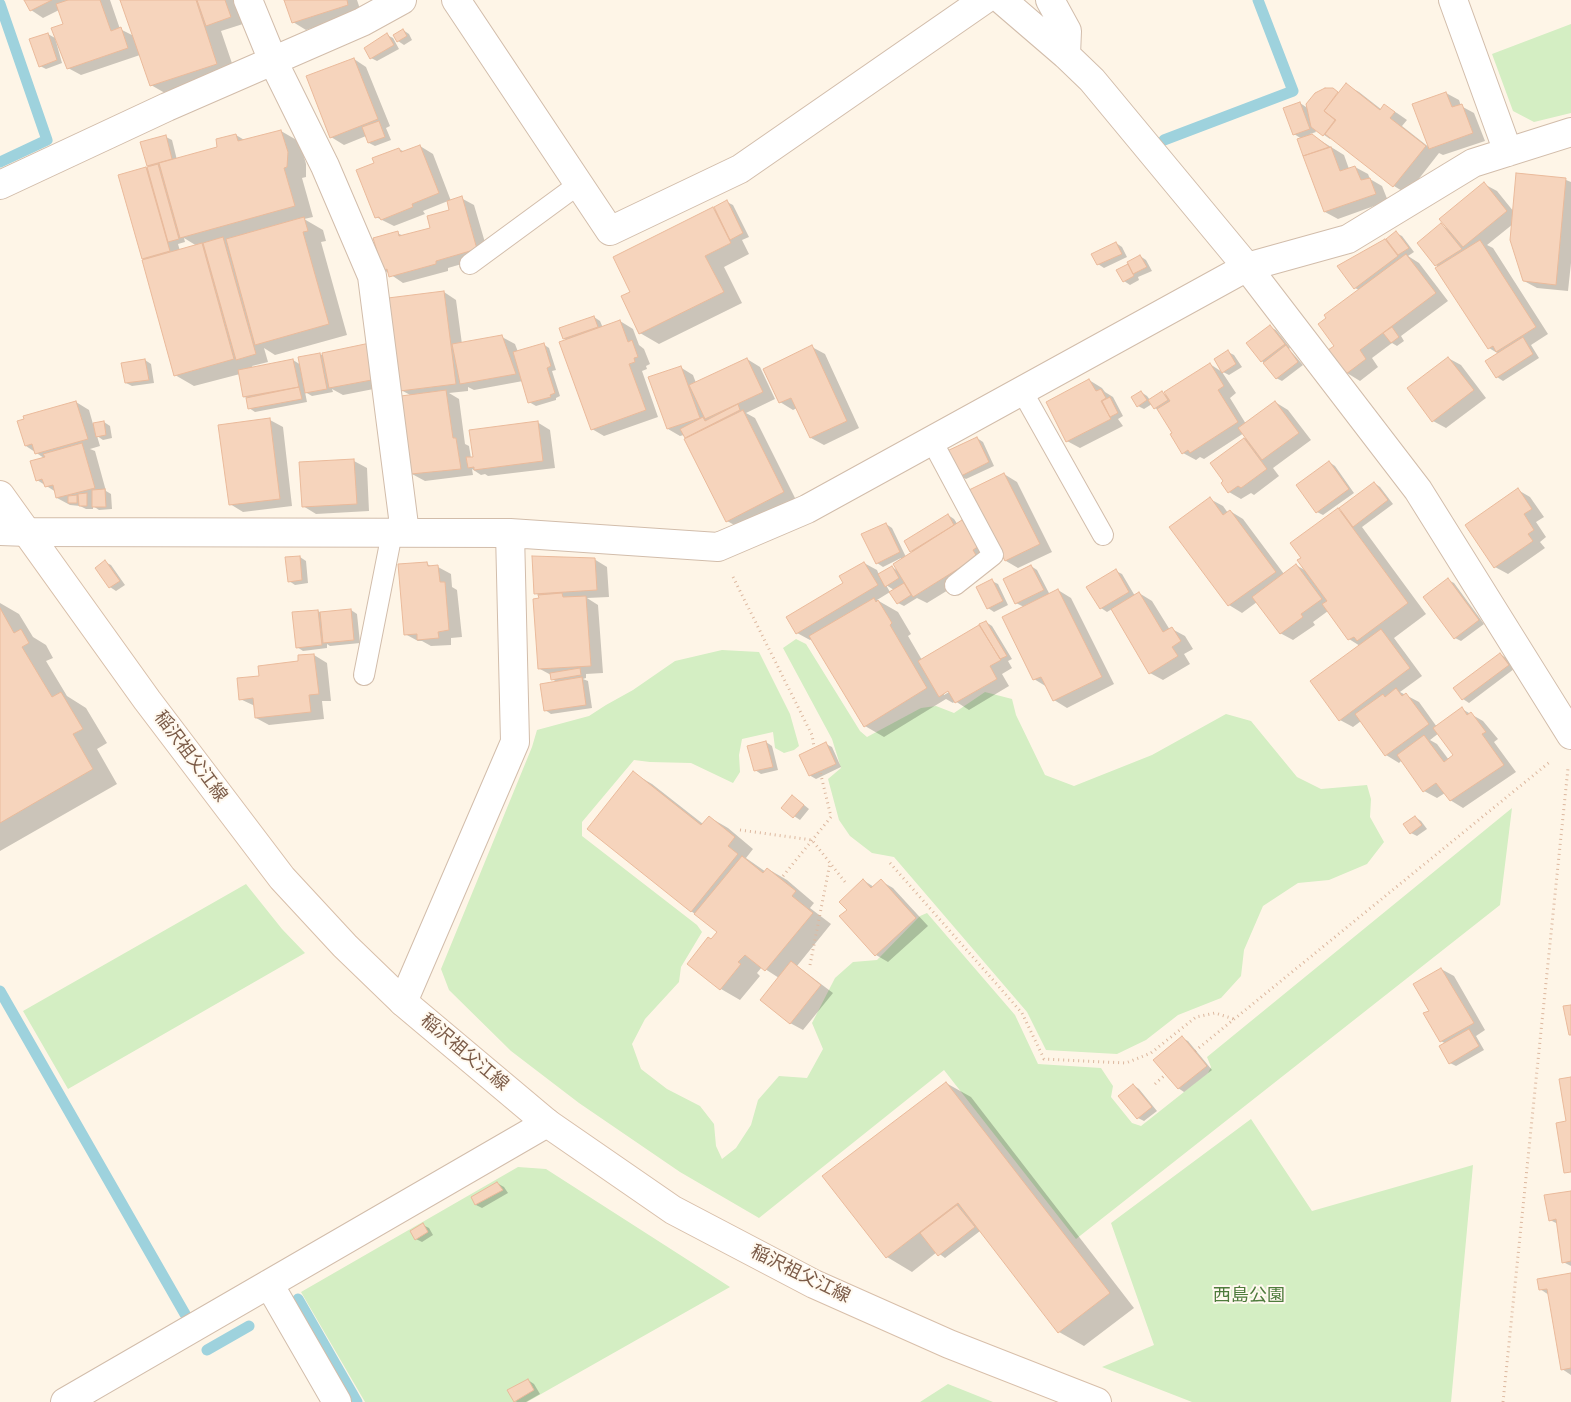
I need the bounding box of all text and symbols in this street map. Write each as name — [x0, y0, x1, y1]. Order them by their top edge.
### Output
street label: 稲沢祖父江線 — [149, 707, 231, 807]
street label: 稲沢祖父江線 — [416, 1010, 512, 1096]
street label: 稲沢祖父江線 — [747, 1242, 853, 1308]
park label: 西島公園 — [1213, 1285, 1285, 1307]

